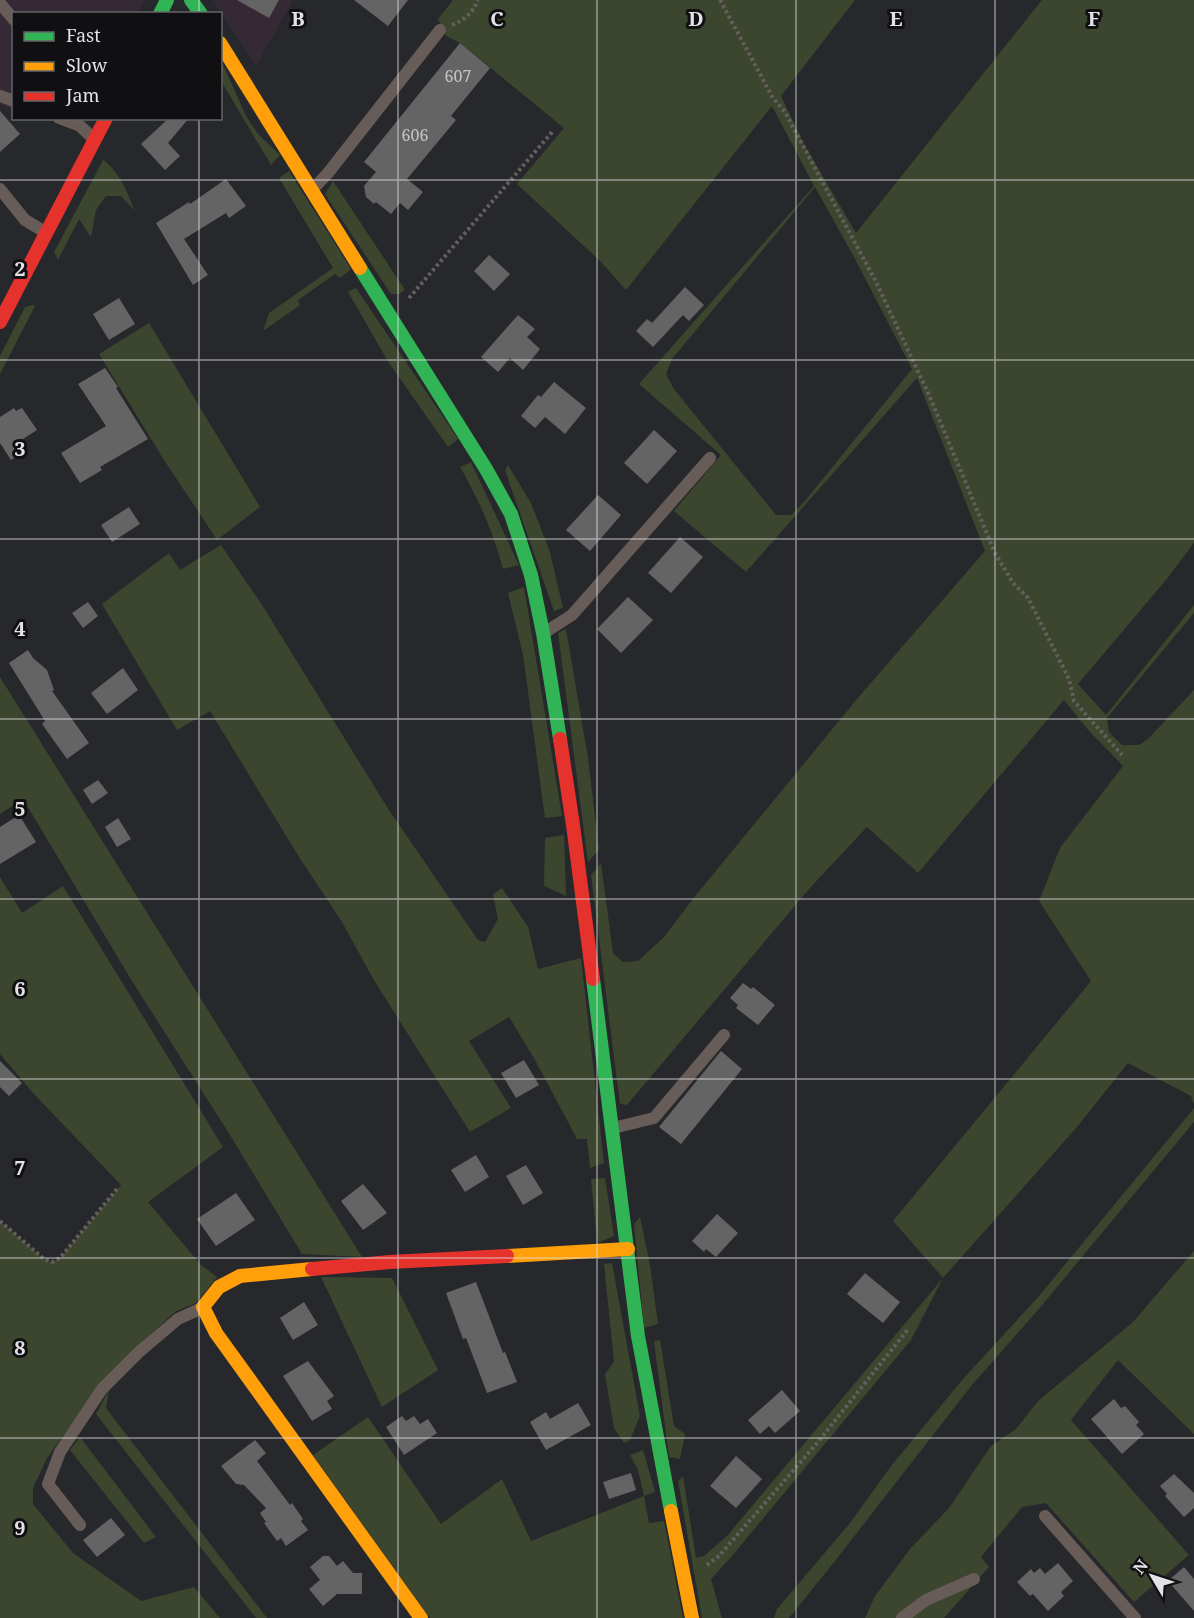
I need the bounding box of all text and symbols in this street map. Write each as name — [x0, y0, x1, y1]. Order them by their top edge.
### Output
text: B — [291, 5, 305, 32]
text: C — [490, 5, 504, 32]
text: D — [688, 5, 704, 32]
text: E — [889, 5, 903, 32]
text: F — [1088, 5, 1100, 32]
legend — [12, 12, 222, 120]
text: Fast — [66, 23, 101, 47]
text: Slow — [66, 53, 108, 77]
house number: 607 — [445, 65, 471, 87]
text: Jam — [65, 83, 100, 107]
house number: 606 — [402, 124, 428, 146]
text: 2 — [14, 255, 26, 282]
text: 3 — [14, 435, 26, 462]
text: 4 — [14, 615, 26, 642]
text: 5 — [14, 795, 26, 822]
text: 6 — [14, 975, 26, 1002]
text: 7 — [14, 1154, 26, 1181]
text: 8 — [14, 1334, 26, 1361]
text: 9 — [14, 1514, 26, 1541]
north arrow — [1122, 1546, 1182, 1606]
text: N — [1128, 1554, 1153, 1578]

